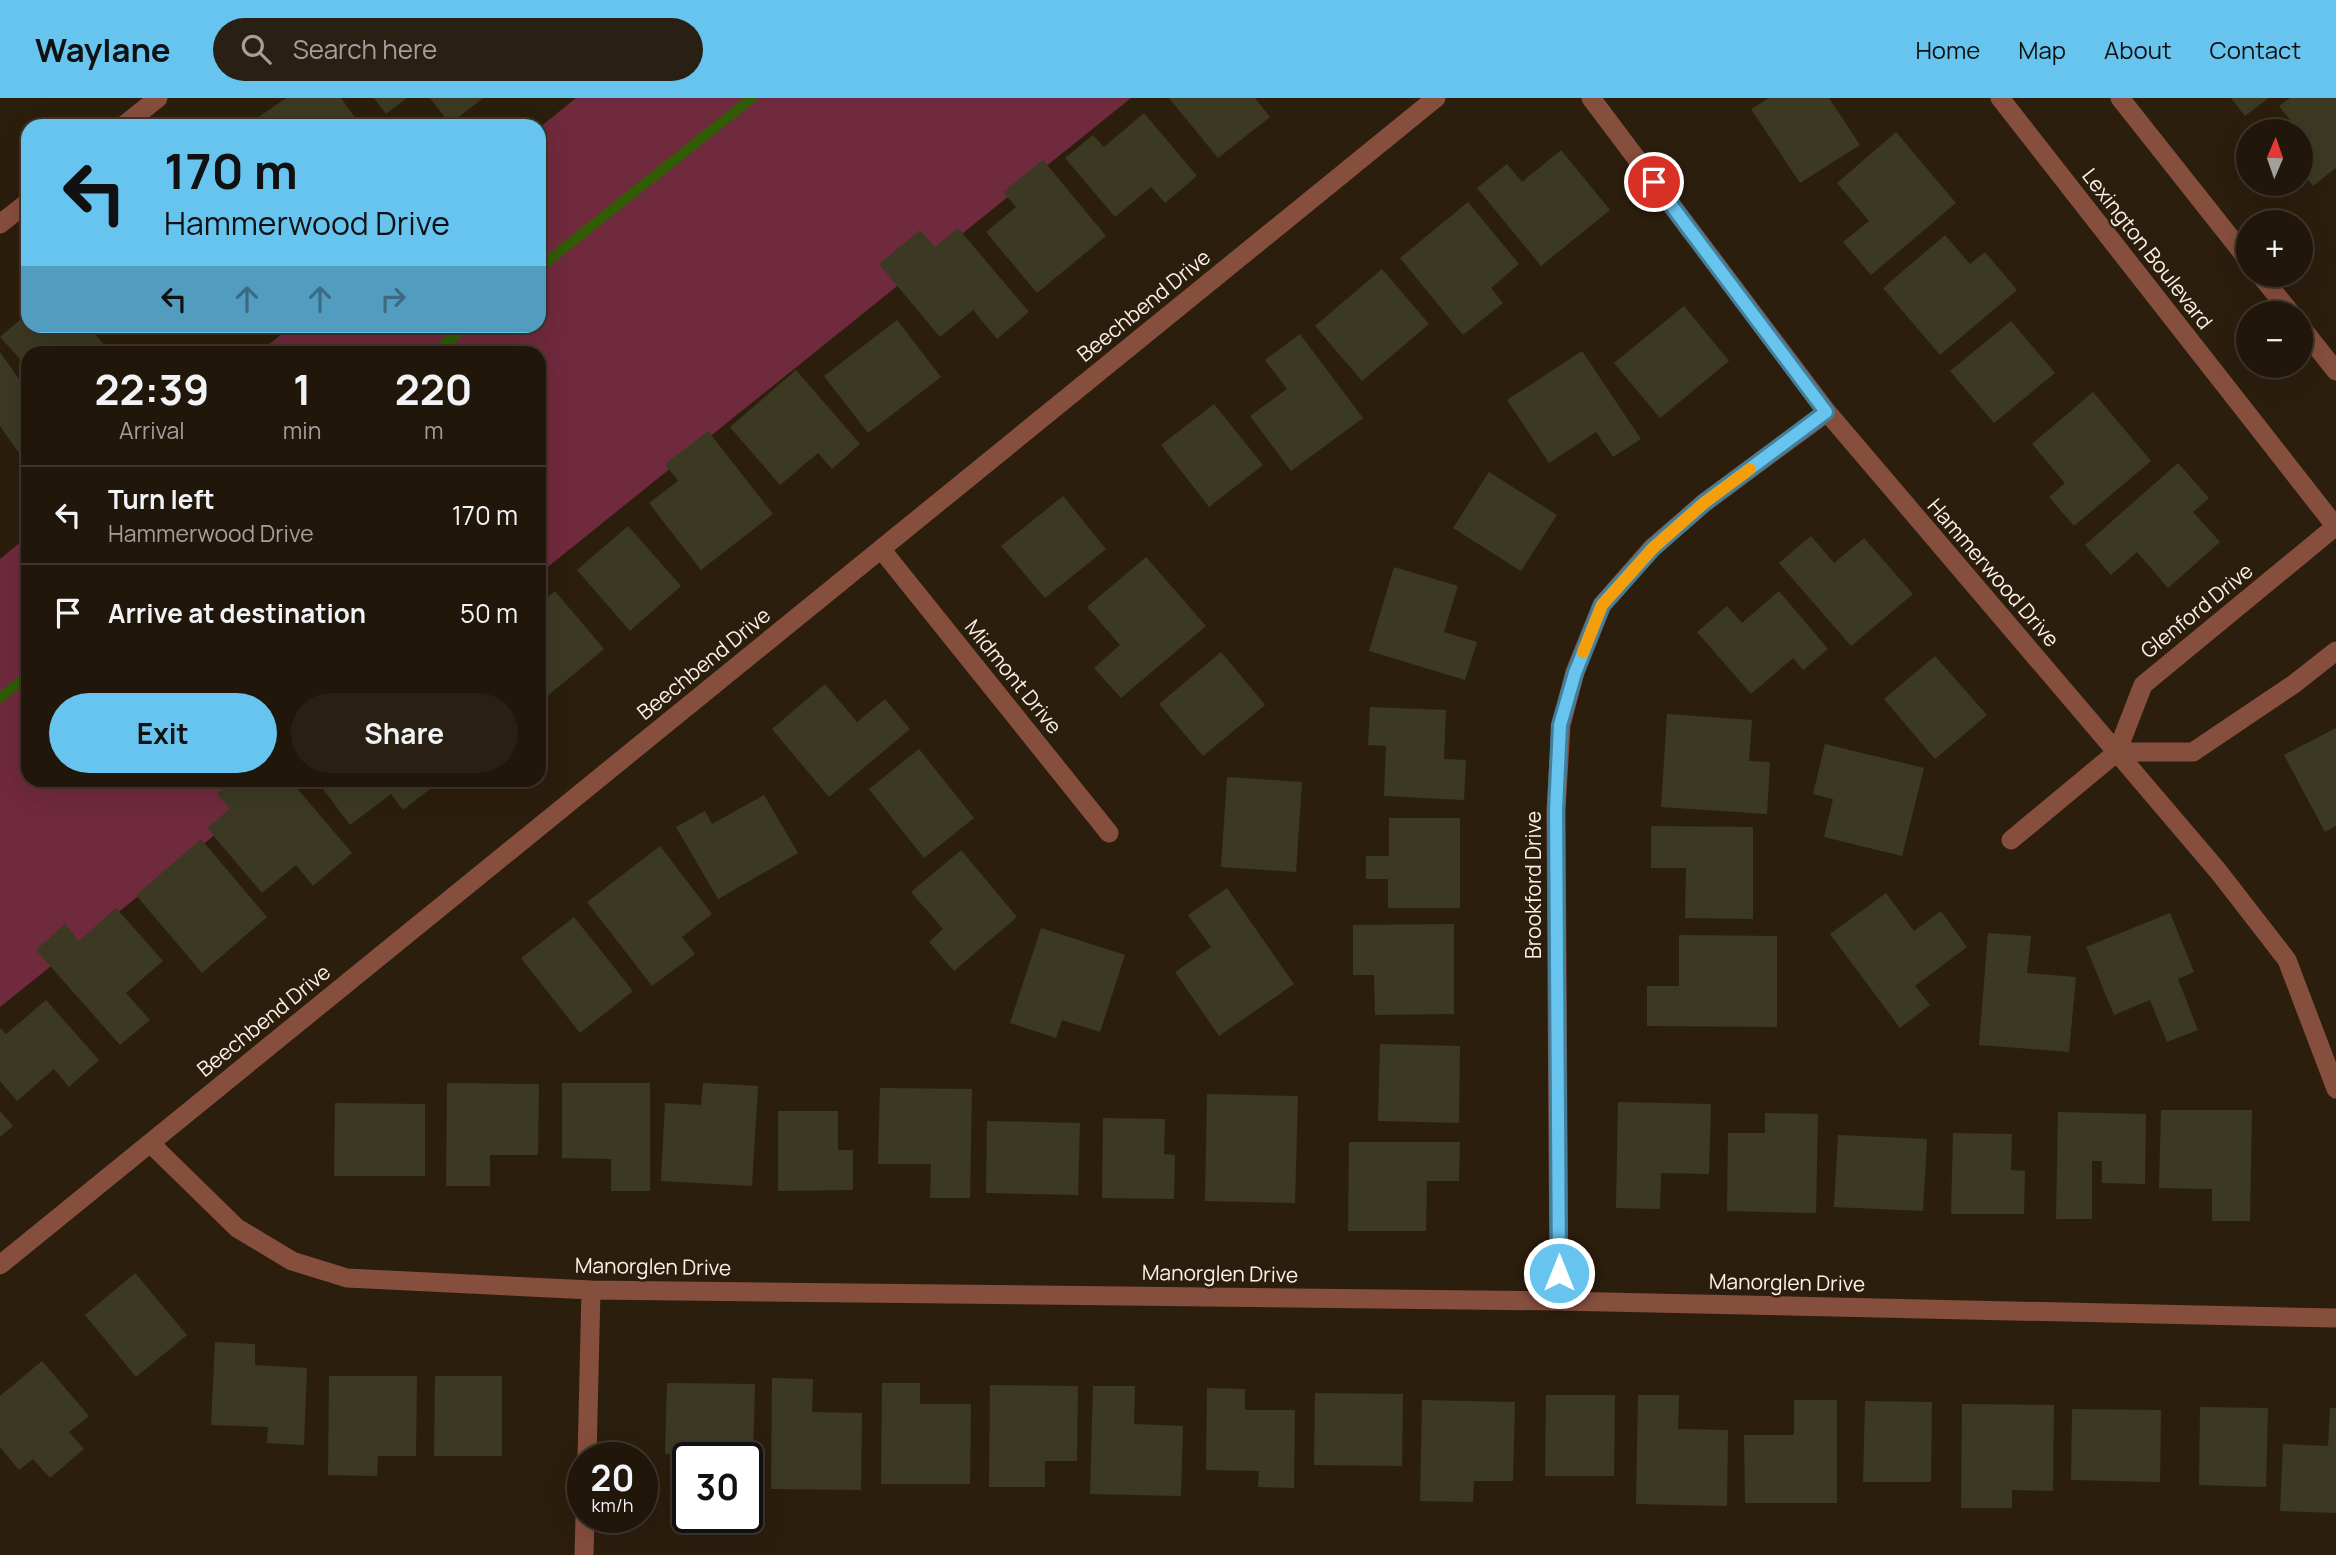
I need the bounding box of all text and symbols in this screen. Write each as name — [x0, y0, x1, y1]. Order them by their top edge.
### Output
search box — [213, 18, 703, 81]
text: Waylane — [35, 27, 171, 72]
icon: search — [237, 30, 275, 68]
text: Search here — [293, 31, 437, 67]
text: Home — [1915, 33, 1980, 66]
text: Map — [2018, 33, 2066, 66]
text: About — [2104, 33, 2172, 66]
text: Contact — [2210, 33, 2301, 66]
north arrow — [2236, 119, 2314, 196]
map controls — [2236, 119, 2313, 378]
text: 170 m — [164, 137, 298, 204]
icon: left — [49, 147, 140, 238]
pin — [1624, 152, 1684, 212]
street label: Lexington Boulevard — [2076, 162, 2219, 334]
icon: arrive — [1635, 163, 1673, 201]
text: Hammerwood Drive — [164, 201, 450, 245]
button: + — [2236, 210, 2313, 287]
street label: Beechbend Drive — [1071, 243, 1216, 368]
icon: left — [155, 280, 193, 318]
icon: ahead — [228, 280, 266, 318]
icon: ahead — [301, 280, 339, 318]
icon: right — [374, 280, 412, 318]
button: − — [2236, 301, 2313, 378]
text: 22:39 — [94, 360, 209, 418]
text: 1 — [293, 360, 311, 418]
text: 220 — [395, 360, 473, 418]
text: Arrival — [119, 414, 185, 446]
text: min — [283, 414, 321, 446]
text: m — [424, 414, 443, 446]
text: Turn left — [108, 481, 215, 517]
street label: Hammerwood Drive — [1922, 492, 2066, 652]
icon: left — [49, 496, 87, 534]
text: 170 m — [452, 497, 518, 533]
text: Hammerwood Drive — [108, 517, 314, 549]
street label: Glenford Drive — [2134, 556, 2258, 664]
icon: arrive — [49, 594, 87, 632]
text: Arrive at destination — [108, 595, 366, 631]
text: 50 m — [460, 595, 518, 631]
street label: Beechbend Drive — [631, 601, 776, 726]
street label: Midmont Drive — [959, 613, 1069, 739]
button: Exit — [49, 693, 277, 773]
button: Share — [291, 693, 518, 773]
street label: Brookford Drive — [1519, 811, 1547, 959]
street label: Beechbend Drive — [191, 958, 336, 1083]
position arrow — [1522, 1236, 1596, 1310]
street label: Manorglen Drive — [575, 1251, 731, 1281]
street label: Manorglen Drive — [1142, 1258, 1298, 1288]
street label: Manorglen Drive — [1709, 1267, 1865, 1297]
speed limit sign: 30 — [672, 1442, 763, 1533]
text: 20 — [591, 1454, 634, 1502]
text: km/h — [592, 1493, 633, 1517]

